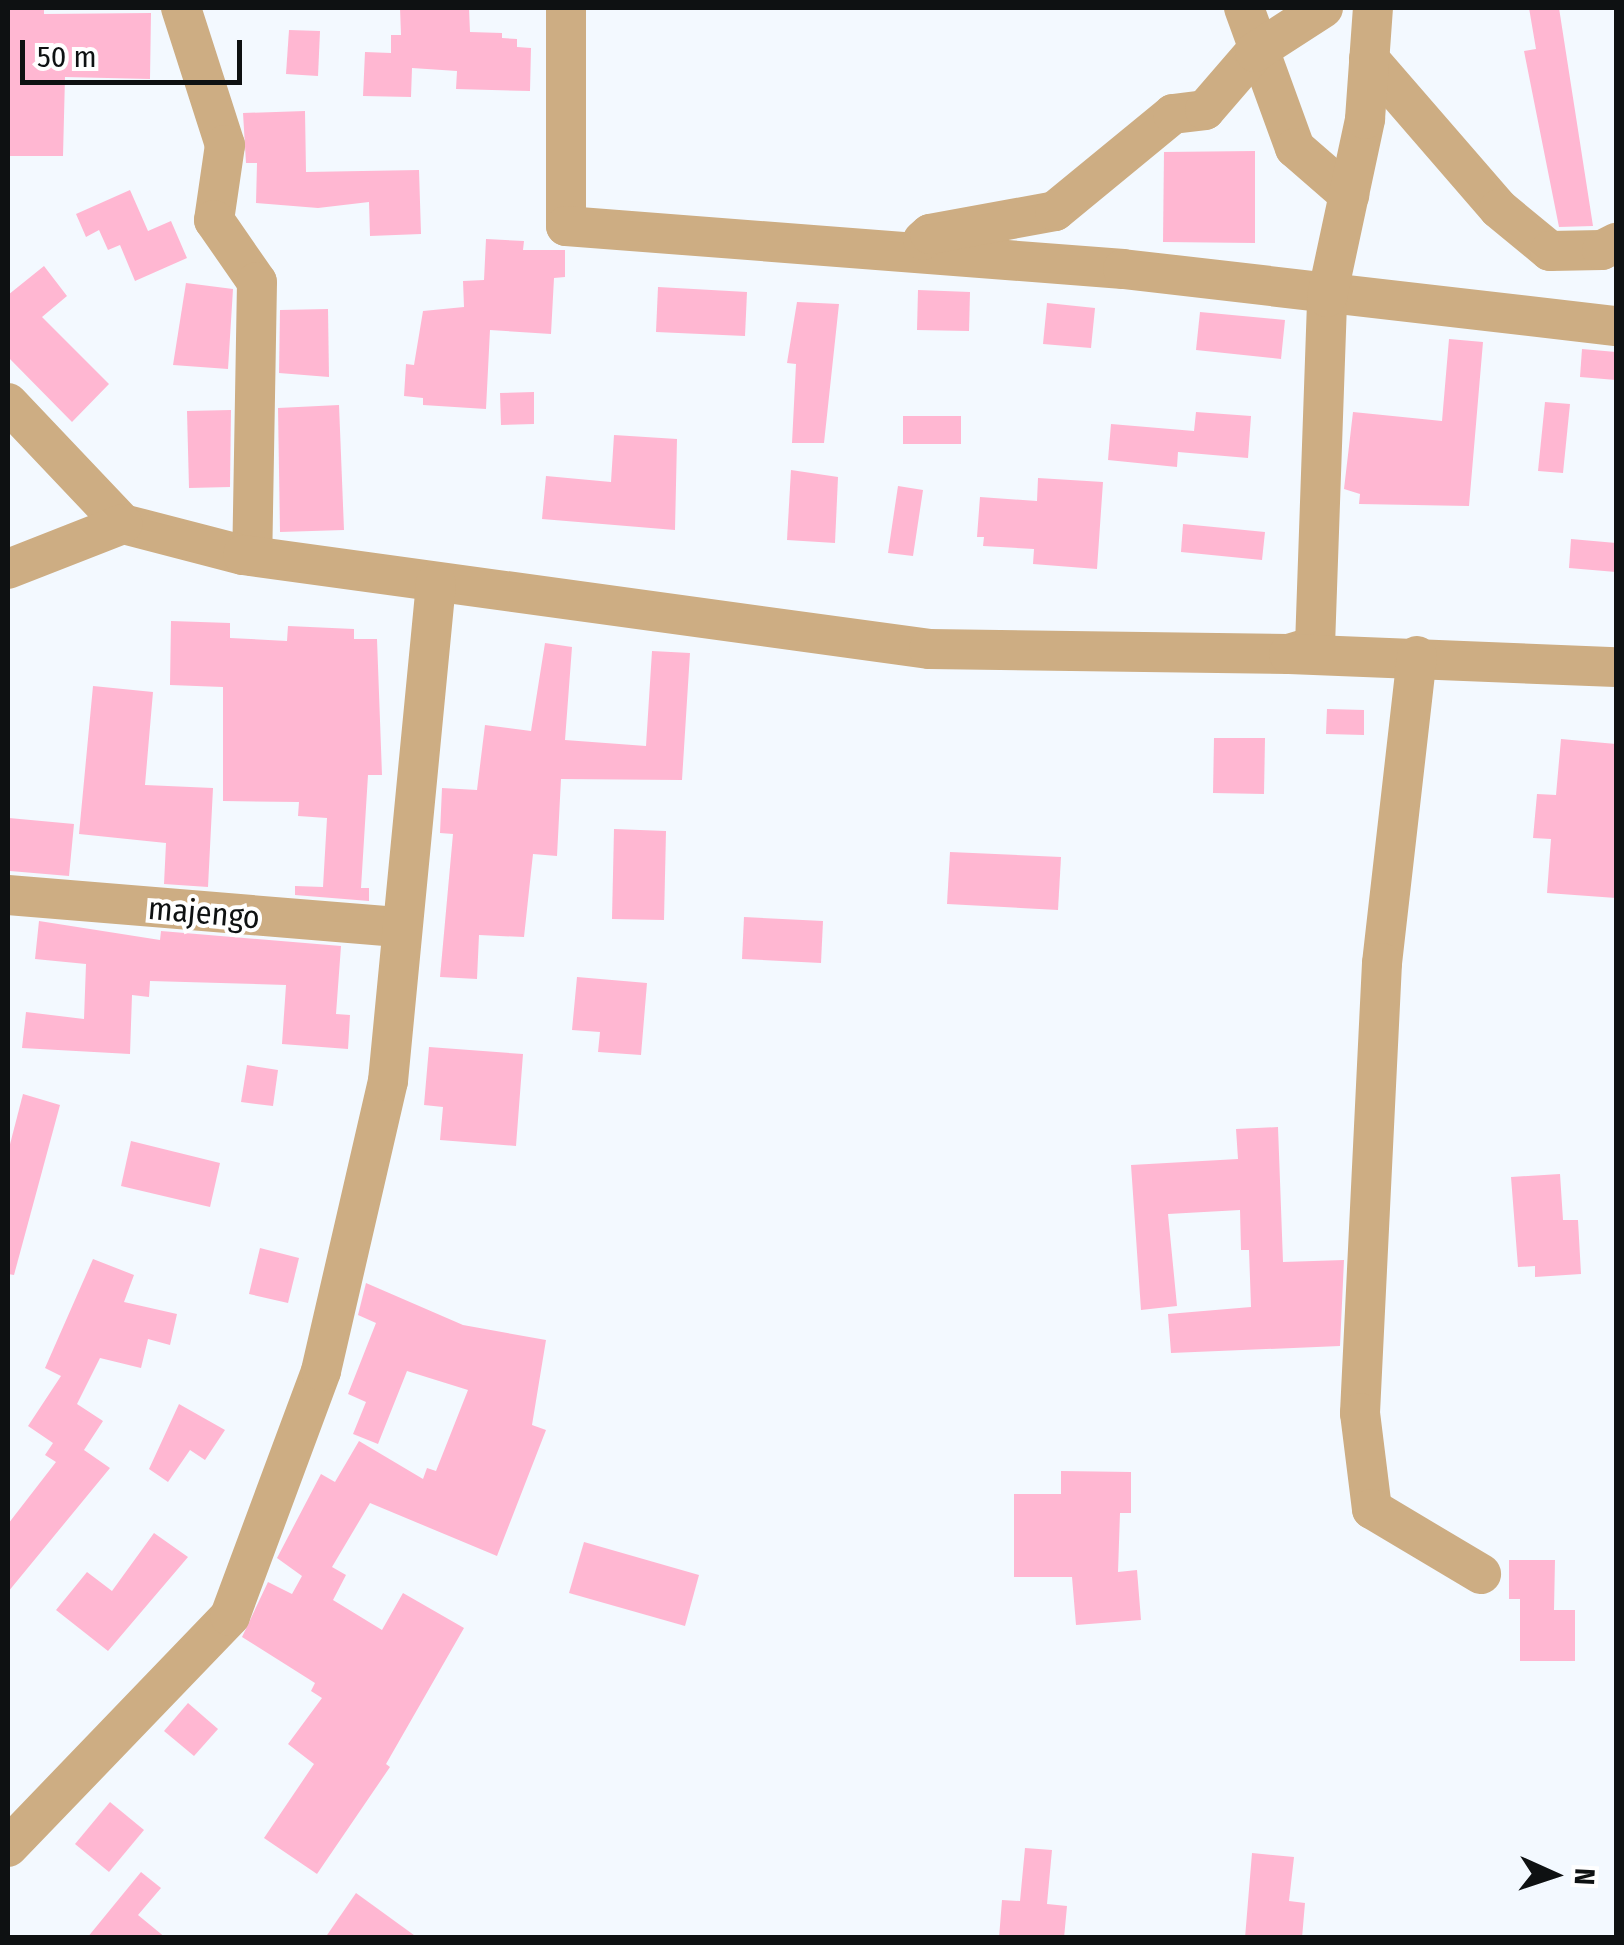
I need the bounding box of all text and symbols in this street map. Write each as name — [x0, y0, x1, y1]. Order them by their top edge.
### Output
scale bar — [25, 20, 248, 82]
text: 50 m — [37, 39, 97, 75]
street label: majengo — [147, 889, 261, 937]
north arrow — [1504, 1825, 1604, 1925]
text: N — [1568, 1867, 1601, 1886]

